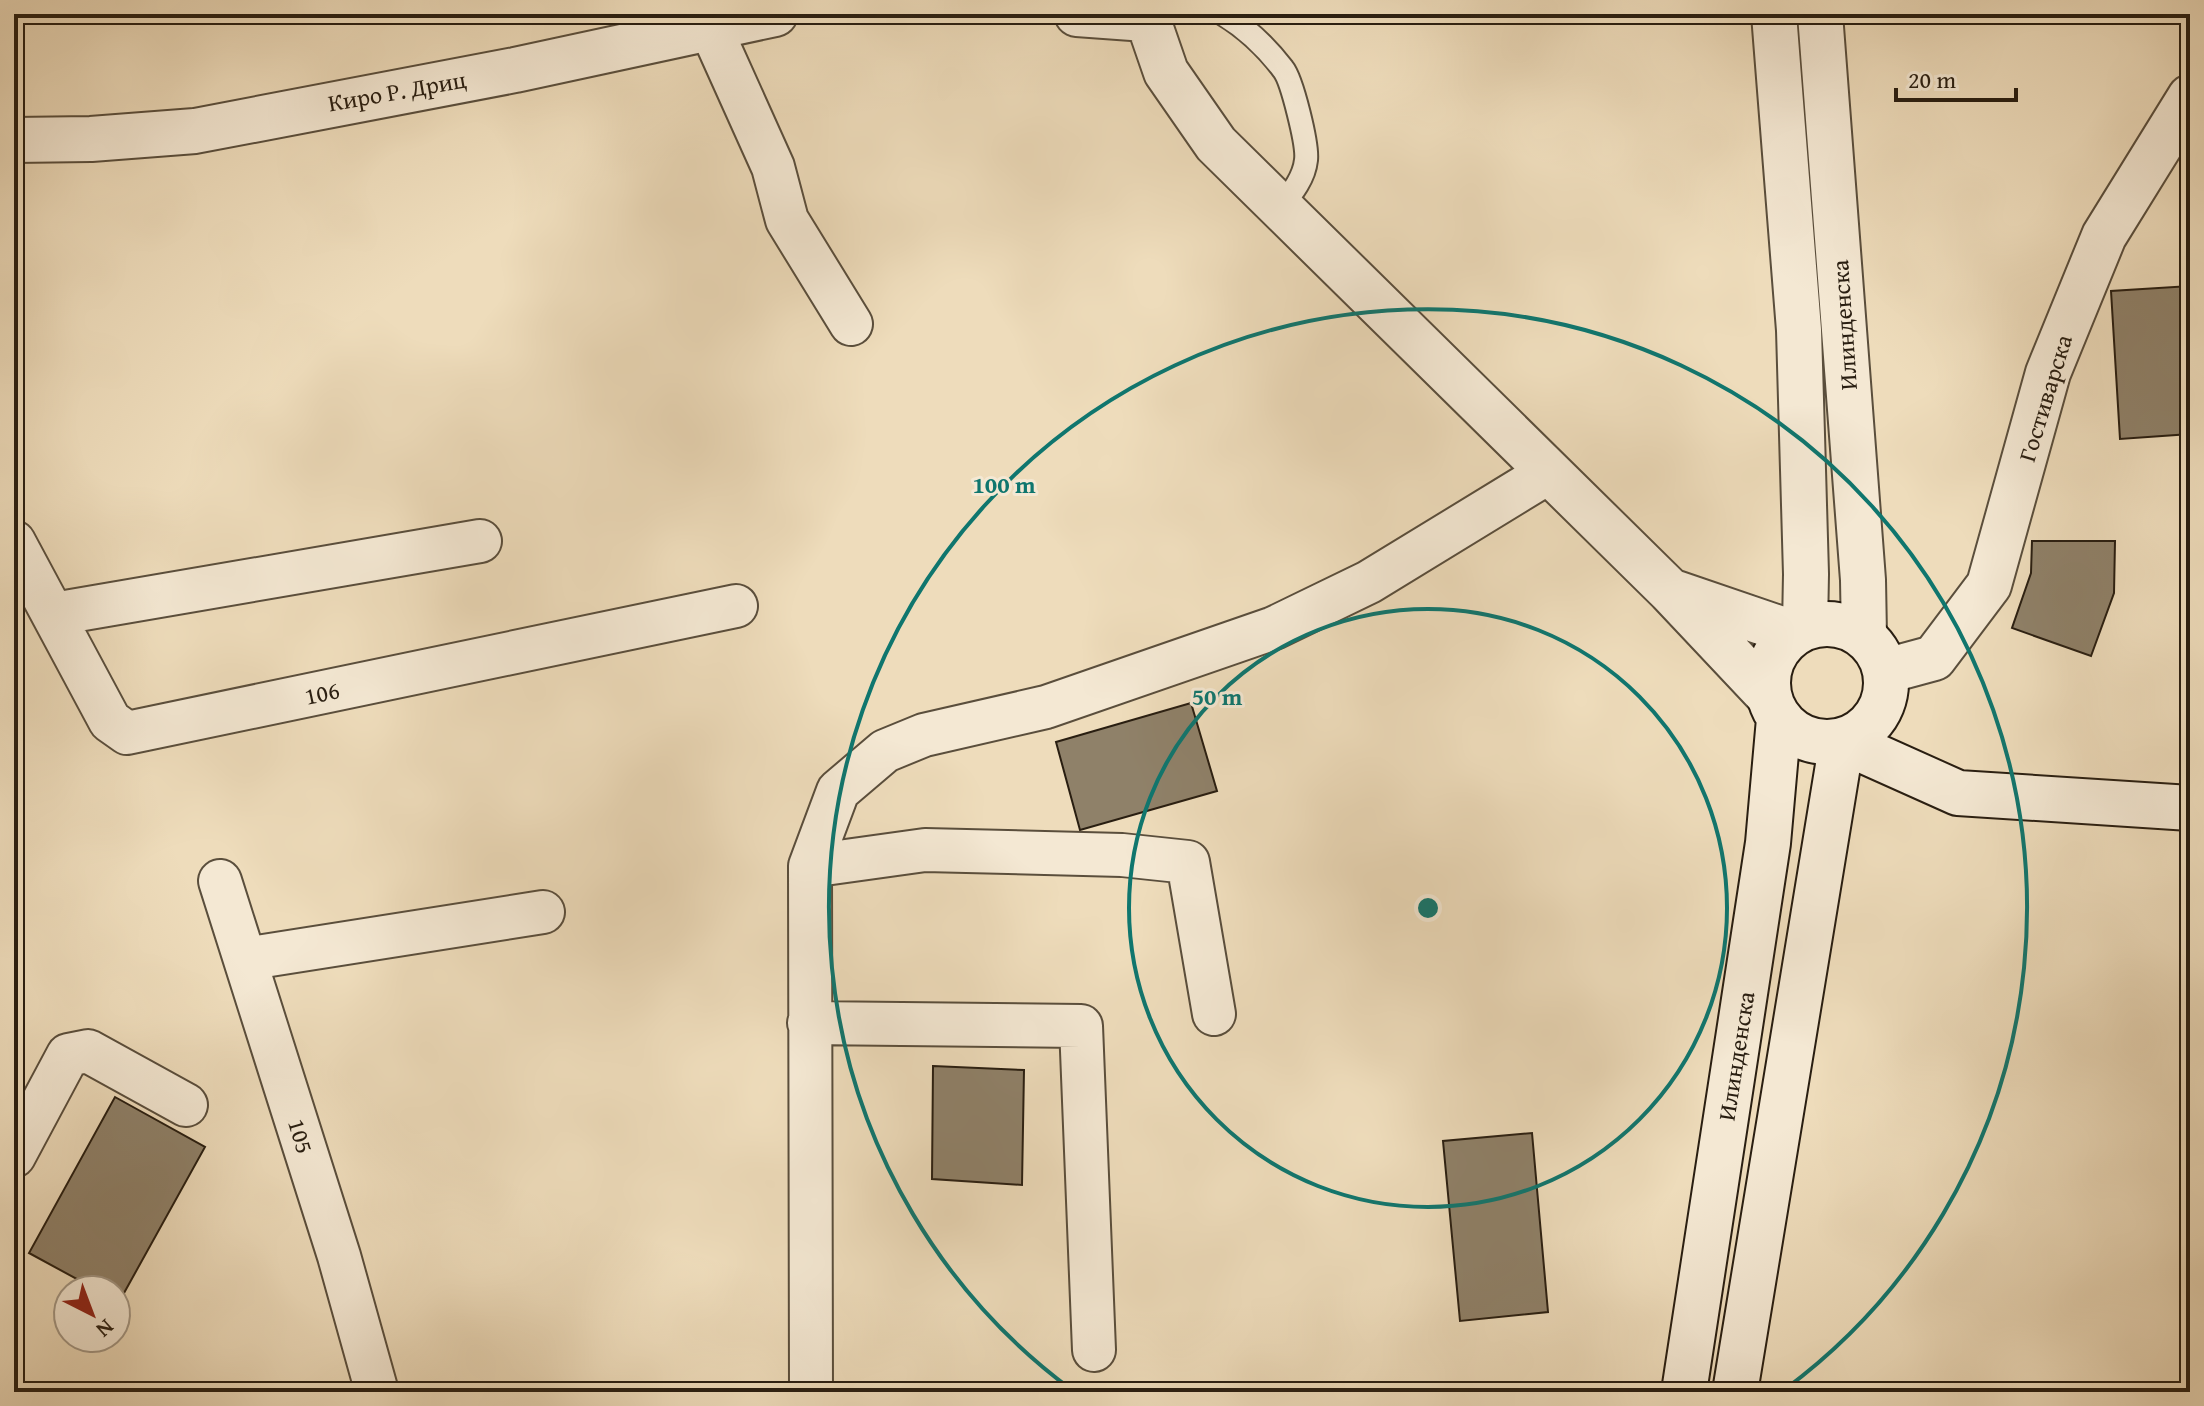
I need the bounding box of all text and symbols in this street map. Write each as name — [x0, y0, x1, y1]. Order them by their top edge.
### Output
scale bar — [1896, 52, 2016, 102]
street label: Киро Р. Дриц — [325, 62, 469, 120]
text: 20 m — [1908, 62, 1956, 97]
street label: Илинденска — [1822, 258, 1866, 391]
street label: Гостиварска — [2009, 330, 2081, 466]
text: 100 m — [972, 467, 1036, 502]
street label: 106 — [301, 672, 343, 714]
text: 50 m — [1192, 679, 1243, 714]
centre of rings — [1414, 894, 1442, 922]
street label: Илинденска — [1709, 988, 1764, 1123]
street label: 105 — [279, 1114, 323, 1158]
north arrow — [52, 1274, 132, 1354]
text: N — [89, 1312, 122, 1346]

